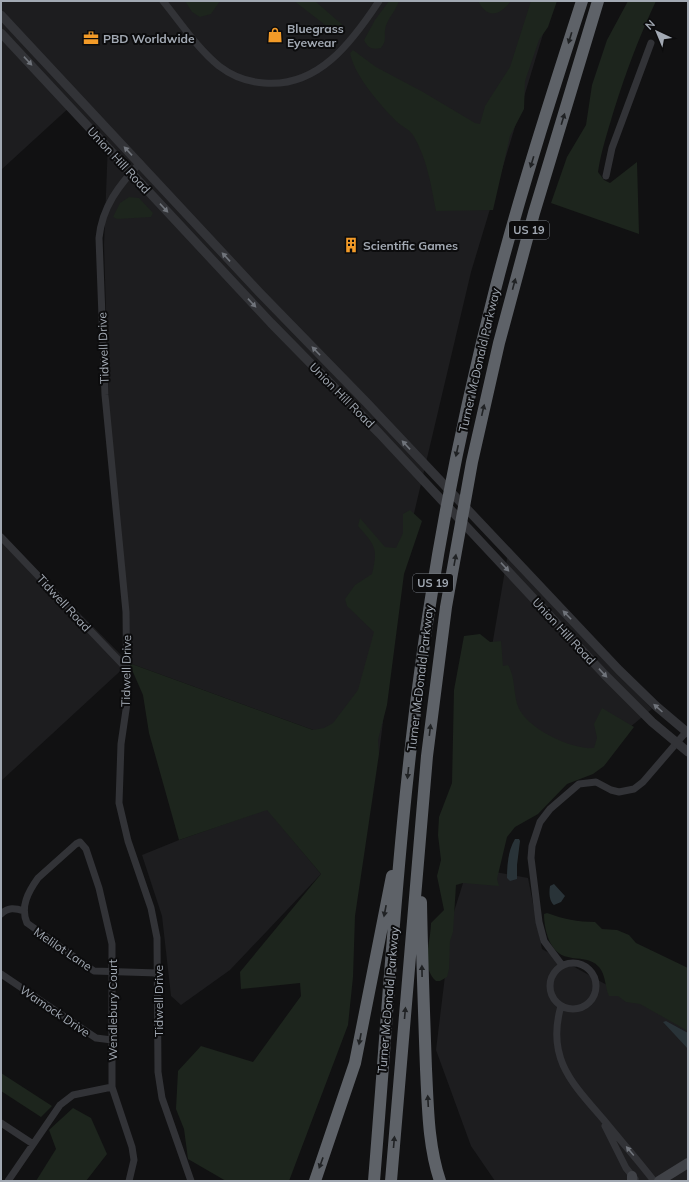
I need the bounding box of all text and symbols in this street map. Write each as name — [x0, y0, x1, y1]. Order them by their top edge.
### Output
north arrow — [637, 12, 677, 52]
text: N — [642, 17, 658, 33]
place label: Bluegrass Eyewear — [287, 21, 344, 50]
shop icon: Bluegrass Eyewear — [266, 26, 284, 44]
office icon: PBD Worldwide — [82, 29, 100, 47]
place label: PBD Worldwide — [103, 31, 195, 46]
one-way arrow — [567, 33, 573, 45]
one-way arrow — [23, 56, 32, 66]
one-way arrow — [560, 113, 566, 125]
street label: Union Hill Road — [84, 123, 154, 197]
one-way arrow — [124, 146, 133, 156]
one-way arrow — [529, 157, 535, 169]
one-way arrow — [159, 203, 168, 213]
road number: US 19 — [509, 221, 549, 239]
building icon: Scientific Games — [342, 236, 360, 254]
place label: Scientific Games — [363, 238, 458, 253]
one-way arrow — [221, 252, 231, 262]
one-way arrow — [511, 278, 517, 290]
street label: Turner McDonald Parkway — [455, 286, 503, 433]
one-way arrow — [248, 298, 257, 308]
street label: Tidwell Drive — [94, 312, 112, 384]
one-way arrow — [311, 346, 321, 356]
street label: Union Hill Road — [306, 359, 378, 431]
one-way arrow — [481, 404, 487, 416]
one-way arrow — [402, 440, 411, 449]
one-way arrow — [454, 445, 460, 457]
one-way arrow — [452, 553, 458, 566]
one-way arrow — [500, 562, 510, 572]
street label: Tidwell Road — [34, 571, 94, 635]
road number: US 19 — [413, 574, 453, 592]
street label: Union Hill Road — [529, 594, 599, 668]
street label: Turner McDonald Parkway — [404, 603, 436, 752]
one-way arrow — [563, 610, 572, 620]
street label: Tidwell Drive — [118, 635, 134, 707]
one-way arrow — [598, 668, 607, 678]
one-way arrow — [653, 704, 663, 713]
one-way arrow — [427, 724, 433, 736]
one-way arrow — [405, 767, 412, 779]
one-way arrow — [381, 905, 387, 917]
street label: Melilot Lane — [31, 924, 95, 974]
street label: Turner McDonald Parkway — [374, 925, 402, 1074]
street label: Wendlebury Court — [105, 959, 120, 1061]
one-way arrow — [419, 964, 425, 977]
street label: Tidwell Drive — [151, 965, 166, 1037]
street label: Wamock Drive — [17, 982, 93, 1040]
one-way arrow — [402, 1007, 409, 1019]
one-way arrow — [357, 1033, 363, 1045]
one-way arrow — [425, 1094, 431, 1107]
one-way arrow — [391, 1136, 398, 1148]
one-way arrow — [625, 1145, 634, 1156]
one-way arrow — [318, 1157, 324, 1169]

